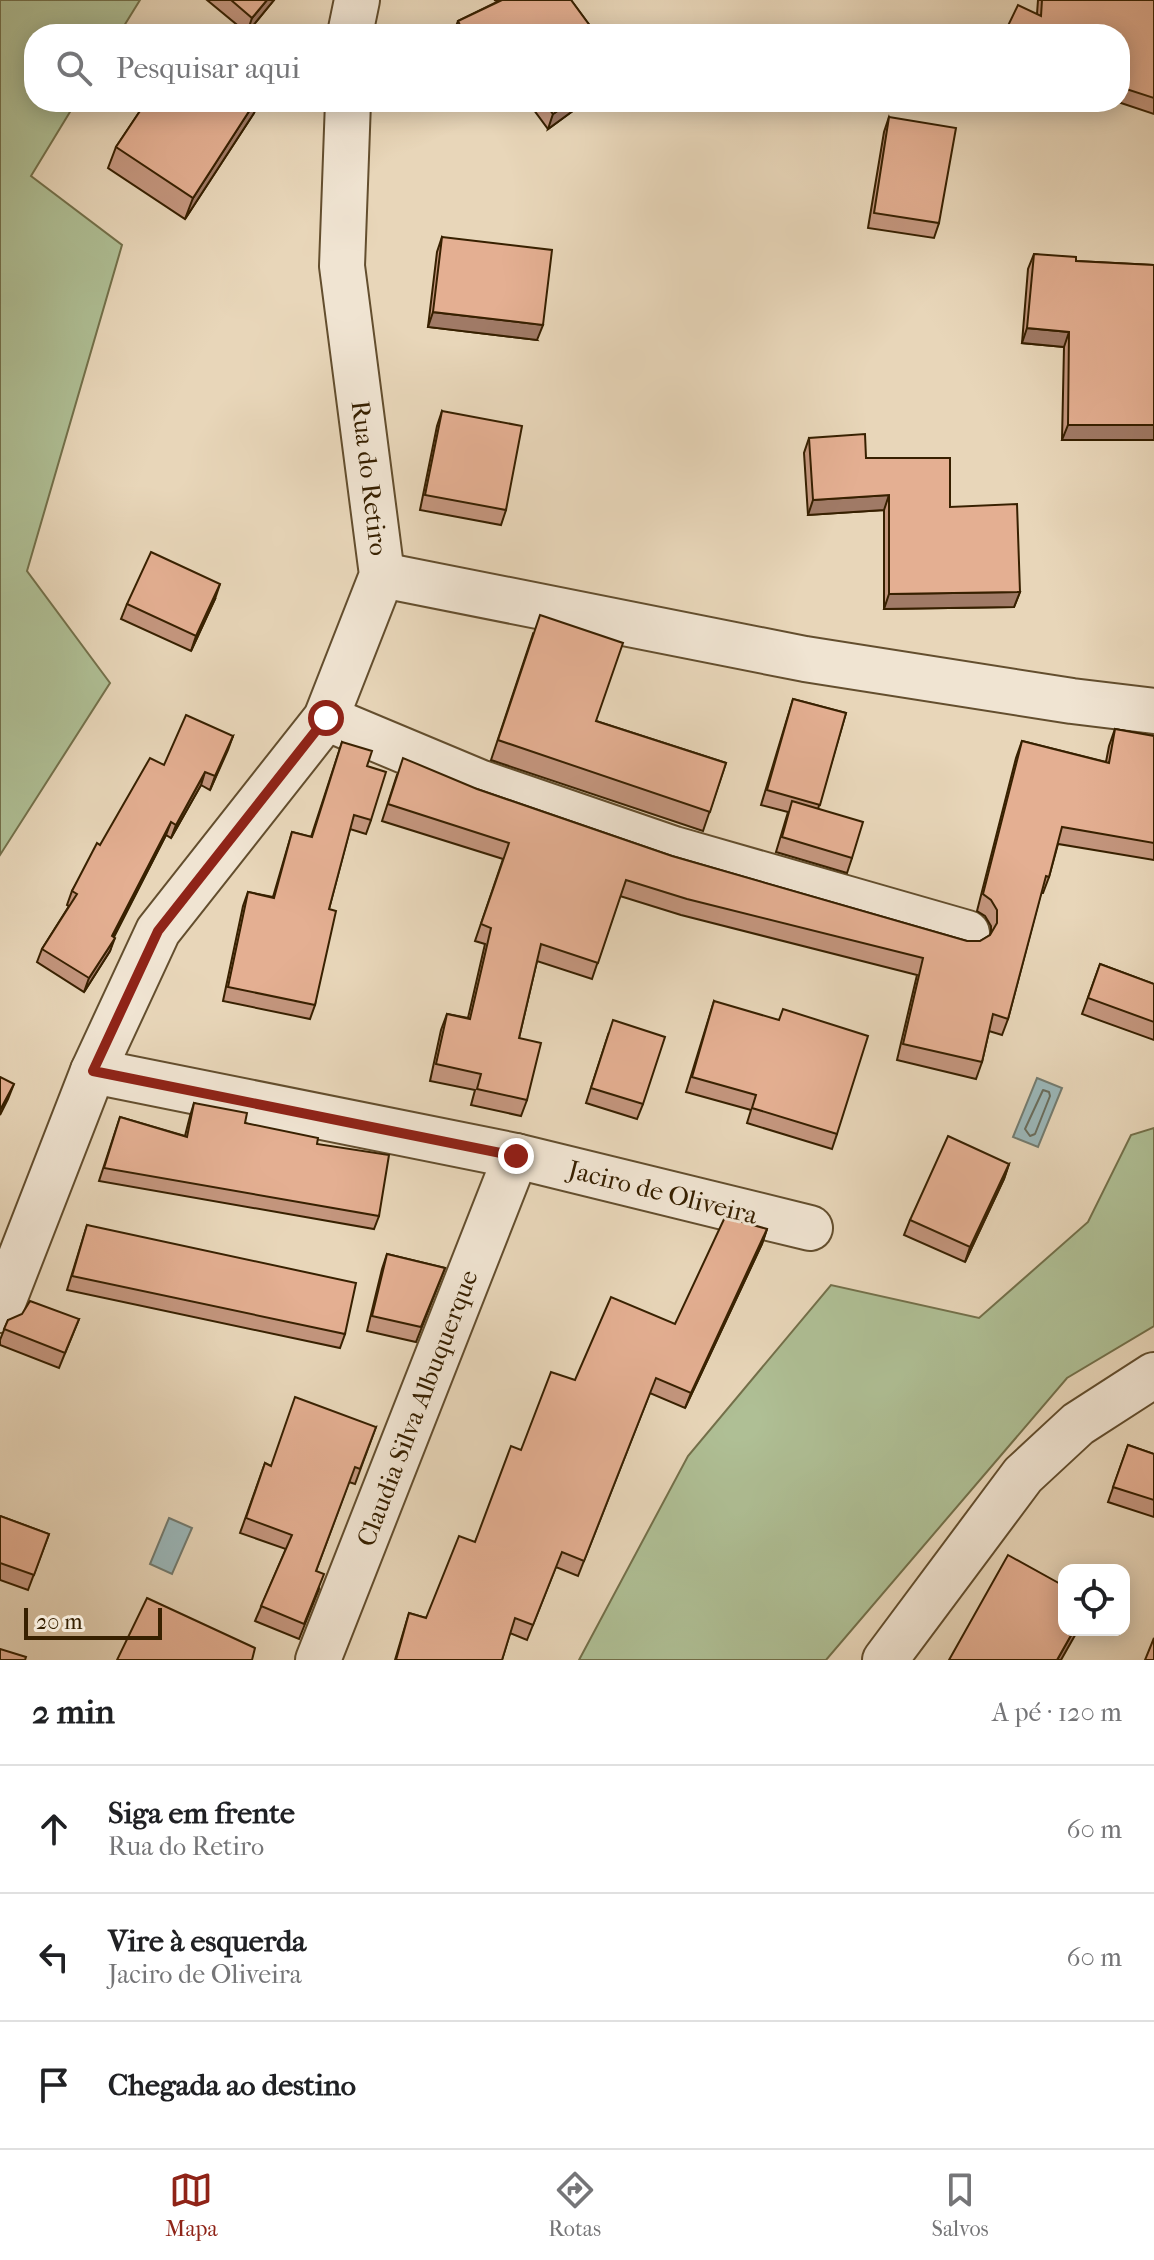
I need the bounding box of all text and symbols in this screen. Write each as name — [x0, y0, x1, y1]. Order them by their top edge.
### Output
search box — [24, 24, 1130, 112]
icon: search — [52, 46, 96, 90]
text: Pesquisar aqui — [116, 51, 300, 86]
street label: Rua do Retiro — [345, 399, 394, 557]
route start — [308, 700, 344, 736]
route end — [498, 1138, 534, 1174]
street label: Jaciro de Oliveira — [563, 1154, 762, 1231]
street label: Claudia Silva Albuquerque — [350, 1265, 485, 1551]
map controls — [1058, 1564, 1130, 1636]
button: locate — [1058, 1564, 1130, 1636]
scale bar — [24, 1604, 162, 1640]
text: 20 m — [36, 1609, 82, 1635]
text: 2 min — [32, 1692, 115, 1732]
text: A pé · 120 m — [992, 1697, 1122, 1728]
text: Siga em frente — [108, 1796, 295, 1831]
icon: ahead — [32, 1807, 76, 1851]
text: 60 m — [1066, 1814, 1122, 1845]
text: Rua do Retiro — [108, 1831, 264, 1862]
text: Vire à esquerda — [108, 1924, 306, 1959]
icon: left — [32, 1935, 76, 1979]
text: 60 m — [1066, 1942, 1122, 1973]
text: Jaciro de Oliveira — [108, 1959, 302, 1990]
icon: arrive — [32, 2063, 76, 2107]
text: Chegada ao destino — [108, 2068, 356, 2103]
tab: Mapa — [165, 2168, 218, 2242]
tab: Rotas — [548, 2168, 601, 2242]
tab: Salvos — [932, 2168, 989, 2242]

